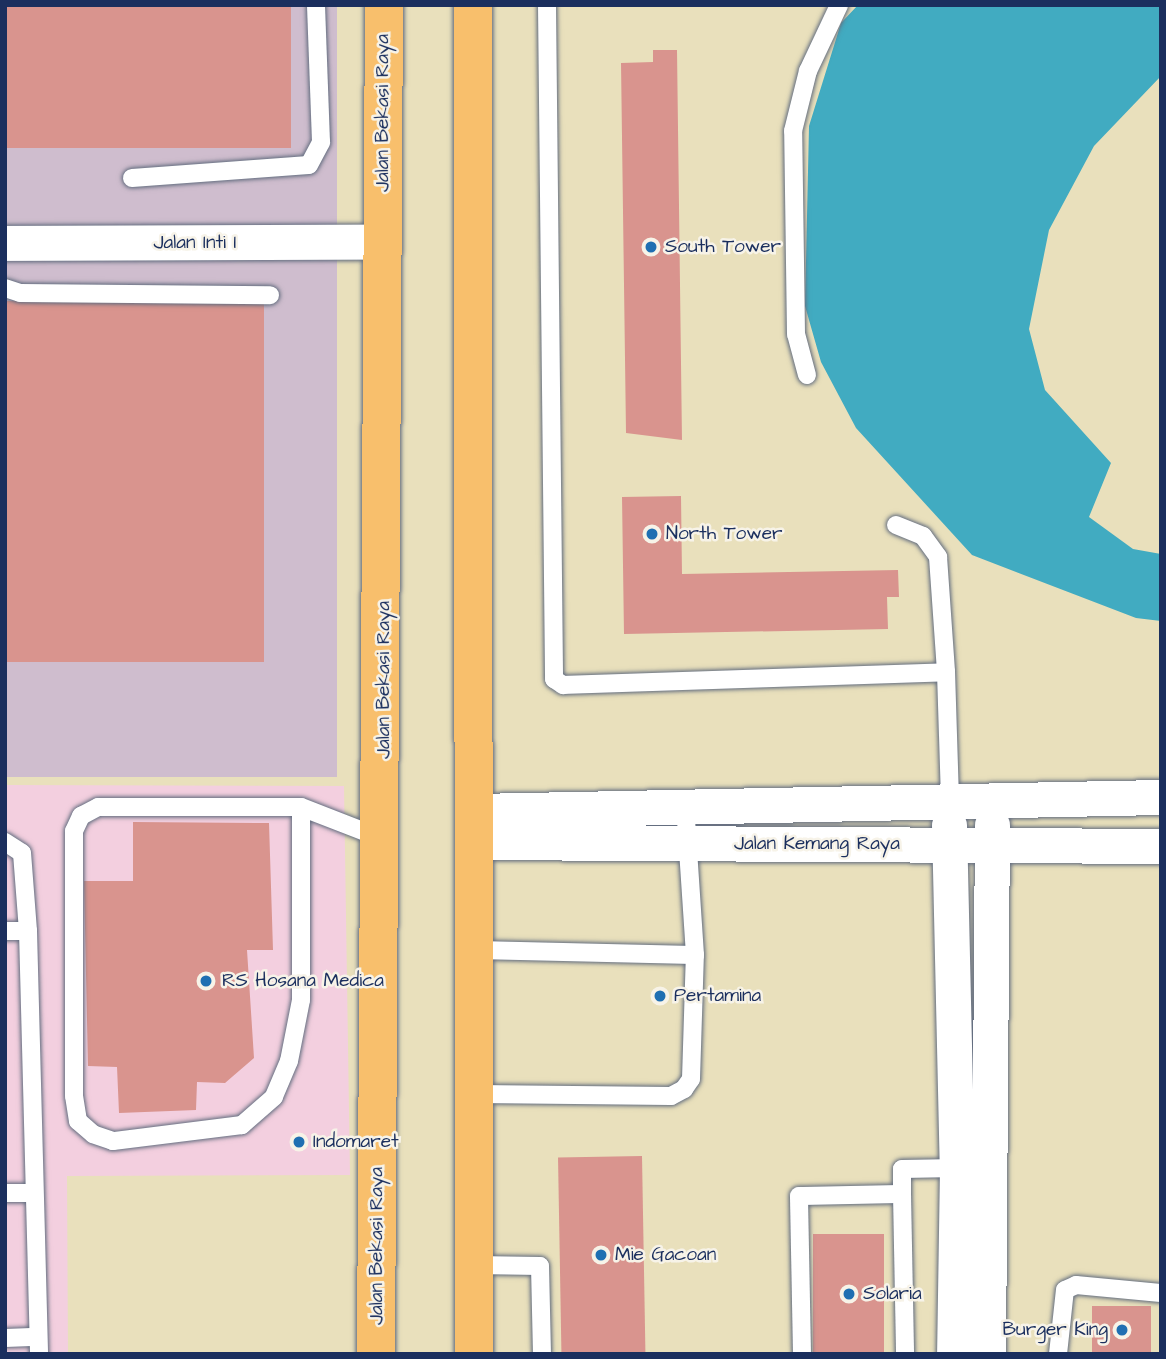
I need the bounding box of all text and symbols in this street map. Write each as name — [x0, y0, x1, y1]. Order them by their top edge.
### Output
street label: Jalan Bekasi Raya — [372, 34, 394, 192]
street label: Jalan Inti I — [154, 232, 236, 254]
place label: South Tower — [665, 236, 781, 258]
marker: South Tower — [643, 239, 659, 255]
place label: North Tower — [666, 523, 782, 545]
marker: North Tower — [644, 526, 660, 542]
street label: Jalan Bekasi Raya — [373, 601, 395, 759]
street label: Jalan Kemang Raya — [734, 833, 900, 855]
place label: RS Hosana Medica — [222, 970, 384, 992]
marker: RS Hosana Medica — [196, 971, 216, 991]
place label: Pertamina — [674, 985, 761, 1007]
marker: Pertamina — [652, 988, 668, 1004]
place label: Indomaret — [313, 1131, 399, 1153]
marker: Indomaret — [291, 1134, 307, 1150]
street label: Jalan Bekasi Raya — [366, 1167, 388, 1325]
place label: Mie Gacoan — [615, 1244, 716, 1266]
marker: Mie Gacoan — [593, 1247, 609, 1263]
place label: Solaria — [863, 1283, 922, 1305]
marker: Solaria — [841, 1286, 857, 1302]
place label: Burger King — [1003, 1319, 1108, 1341]
marker: Burger King — [1114, 1322, 1130, 1338]

